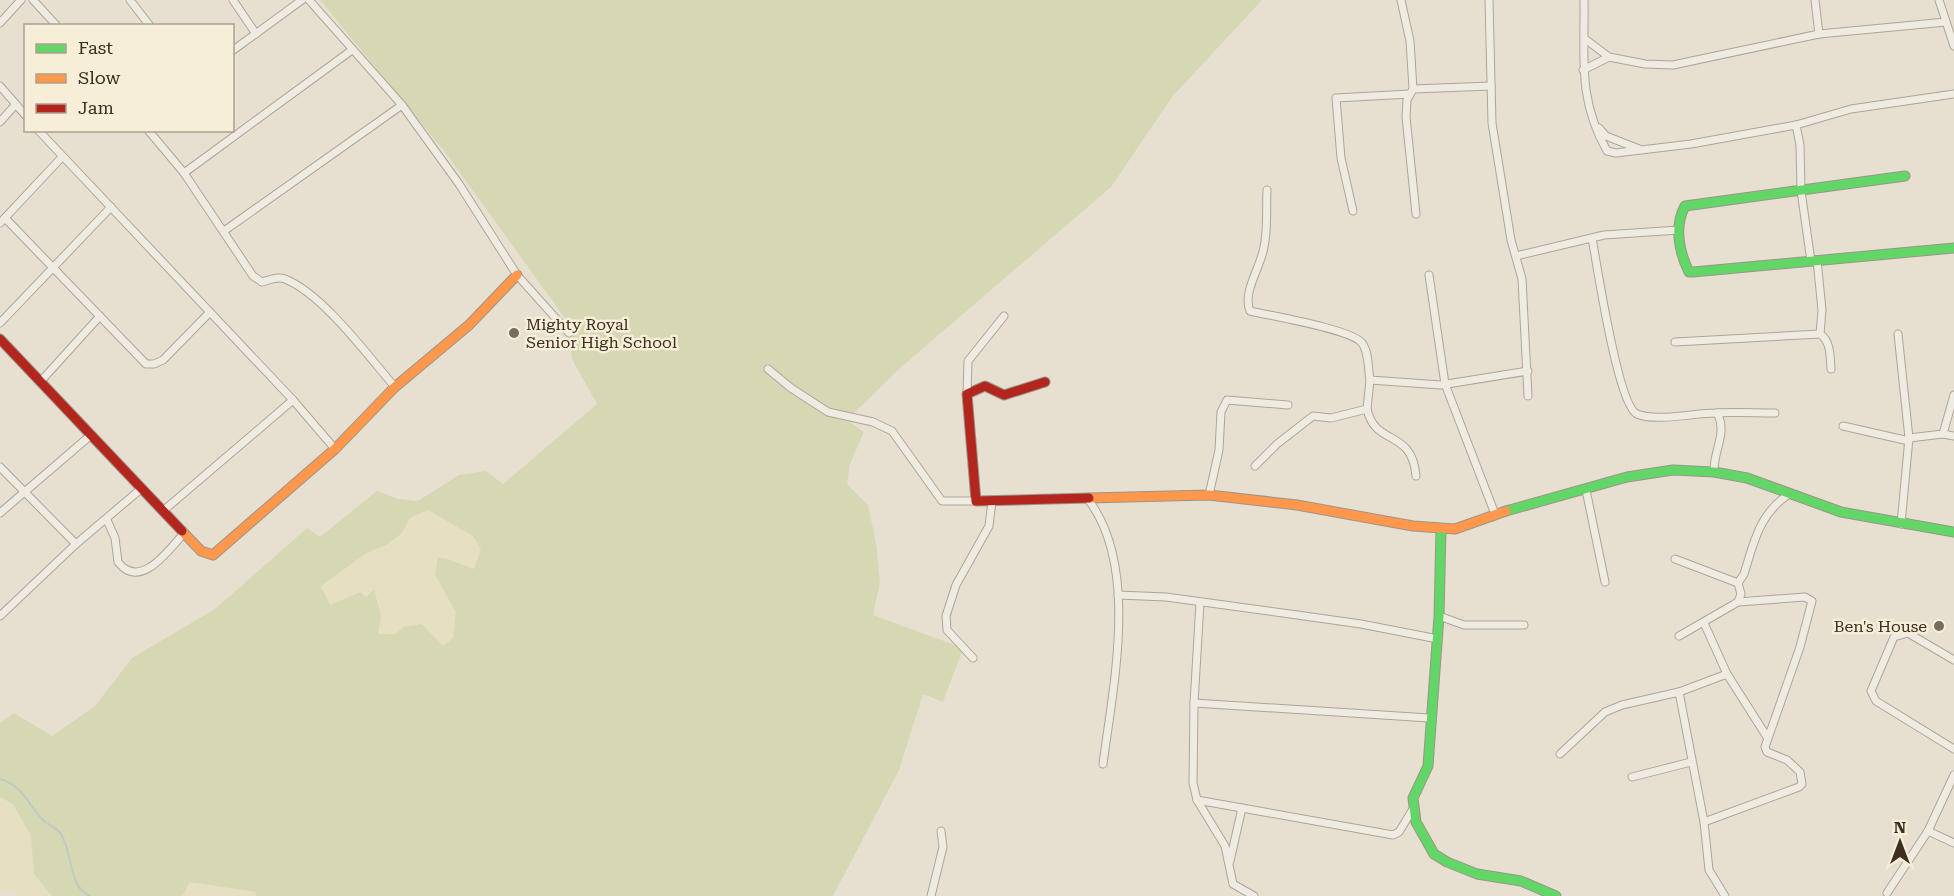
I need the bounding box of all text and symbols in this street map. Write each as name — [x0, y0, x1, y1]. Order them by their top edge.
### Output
legend — [24, 24, 234, 132]
text: Fast — [78, 37, 113, 58]
text: Slow — [78, 67, 120, 88]
text: Jam — [78, 97, 114, 118]
place label: Mighty Royal Senior High School — [526, 315, 677, 352]
marker: Mighty Royal Senior High School — [507, 326, 521, 340]
place label: Ben's House — [1834, 617, 1927, 636]
marker: Ben's House — [1932, 619, 1946, 633]
north arrow — [1870, 812, 1930, 872]
text: N — [1894, 818, 1906, 837]

